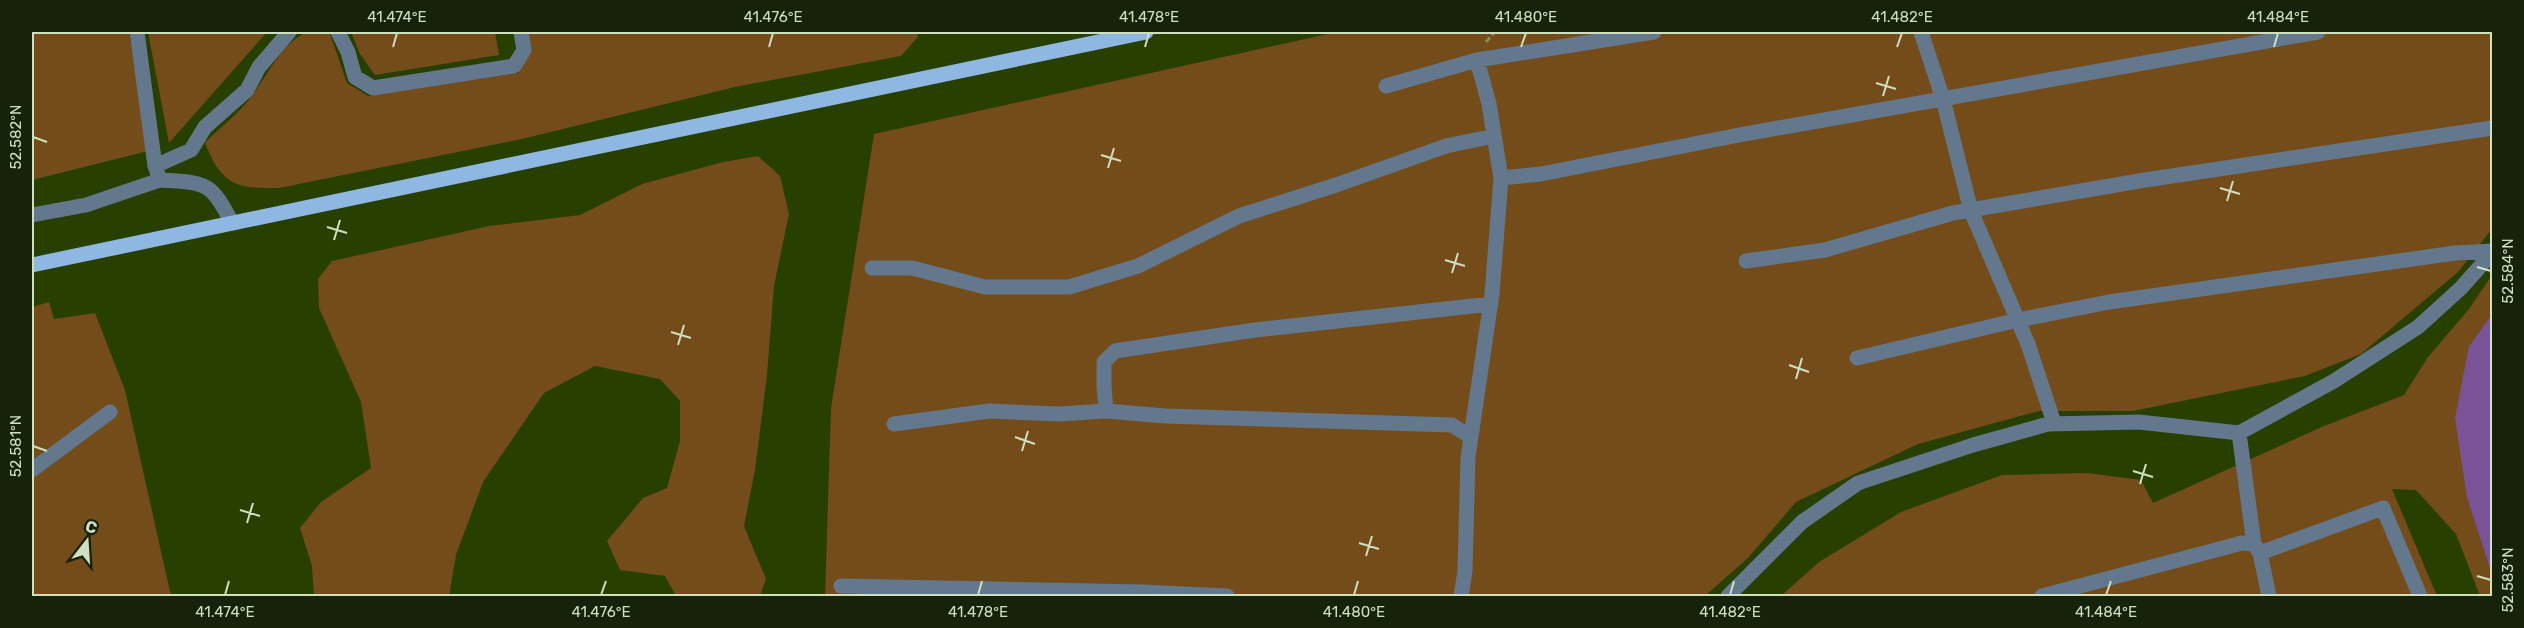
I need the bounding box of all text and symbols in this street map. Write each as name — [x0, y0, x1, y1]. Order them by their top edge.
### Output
text: 41.474°E — [367, 8, 427, 26]
text: 41.476°E — [743, 8, 803, 26]
text: 41.478°E — [1119, 8, 1179, 26]
text: 41.480°E — [1495, 8, 1557, 26]
text: 41.482°E — [1871, 8, 1933, 26]
text: 41.484°E — [2247, 8, 2309, 26]
text: 52.582°N — [7, 105, 25, 170]
text: 52.584°N — [2499, 238, 2517, 304]
text: 52.581°N — [7, 415, 25, 477]
north arrow — [57, 511, 117, 571]
text: С — [83, 516, 99, 538]
text: 52.583°N — [2499, 547, 2517, 613]
text: 41.474°E — [195, 603, 255, 621]
text: 41.476°E — [571, 603, 631, 621]
text: 41.478°E — [948, 603, 1008, 621]
text: 41.480°E — [1323, 603, 1385, 621]
text: 41.482°E — [1699, 603, 1761, 621]
text: 41.484°E — [2075, 603, 2137, 621]

